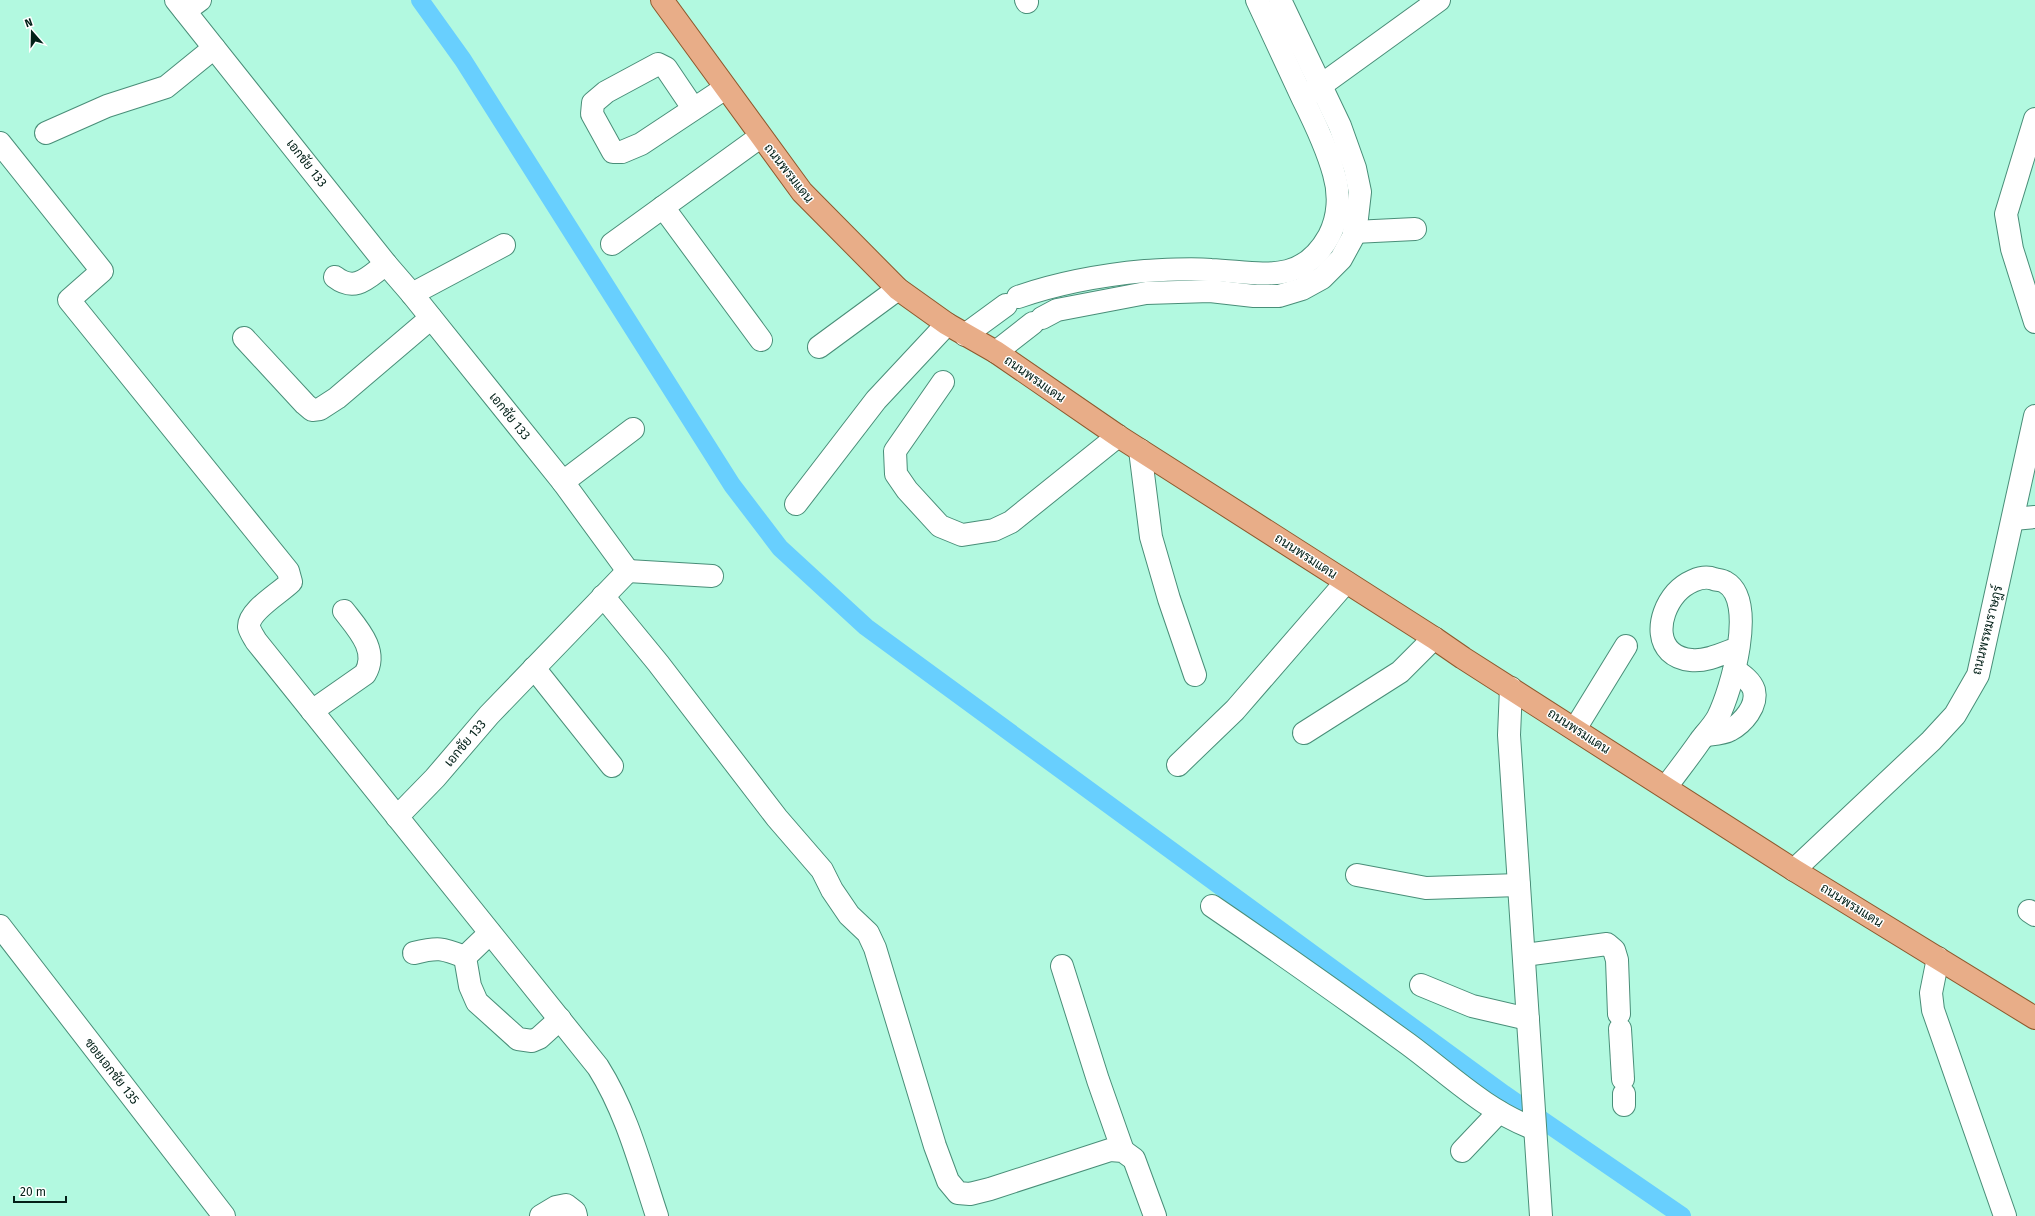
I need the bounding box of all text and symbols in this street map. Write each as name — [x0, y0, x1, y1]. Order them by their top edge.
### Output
north arrow — [12, 12, 52, 52]
text: N — [23, 16, 34, 30]
street label: เอกชัย 133 — [284, 136, 330, 190]
street label: ถนนพรมแดน — [761, 140, 817, 206]
street label: ถนนพรมแดน — [1002, 352, 1068, 406]
street label: เอกชัย 133 — [486, 389, 534, 443]
street label: ถนนพรมแดน — [1272, 530, 1340, 582]
street label: ถนนพรหมราษฎร์ — [1967, 583, 2006, 677]
street label: ถนนพรมแดน — [1545, 705, 1613, 757]
street label: เอกชัย 133 — [441, 717, 489, 769]
street label: ถนนพรมแดน — [1818, 880, 1886, 930]
street label: ซอยเอกชัย 135 — [82, 1035, 142, 1107]
scale bar — [14, 1178, 66, 1204]
text: 20 m — [20, 1185, 46, 1199]

